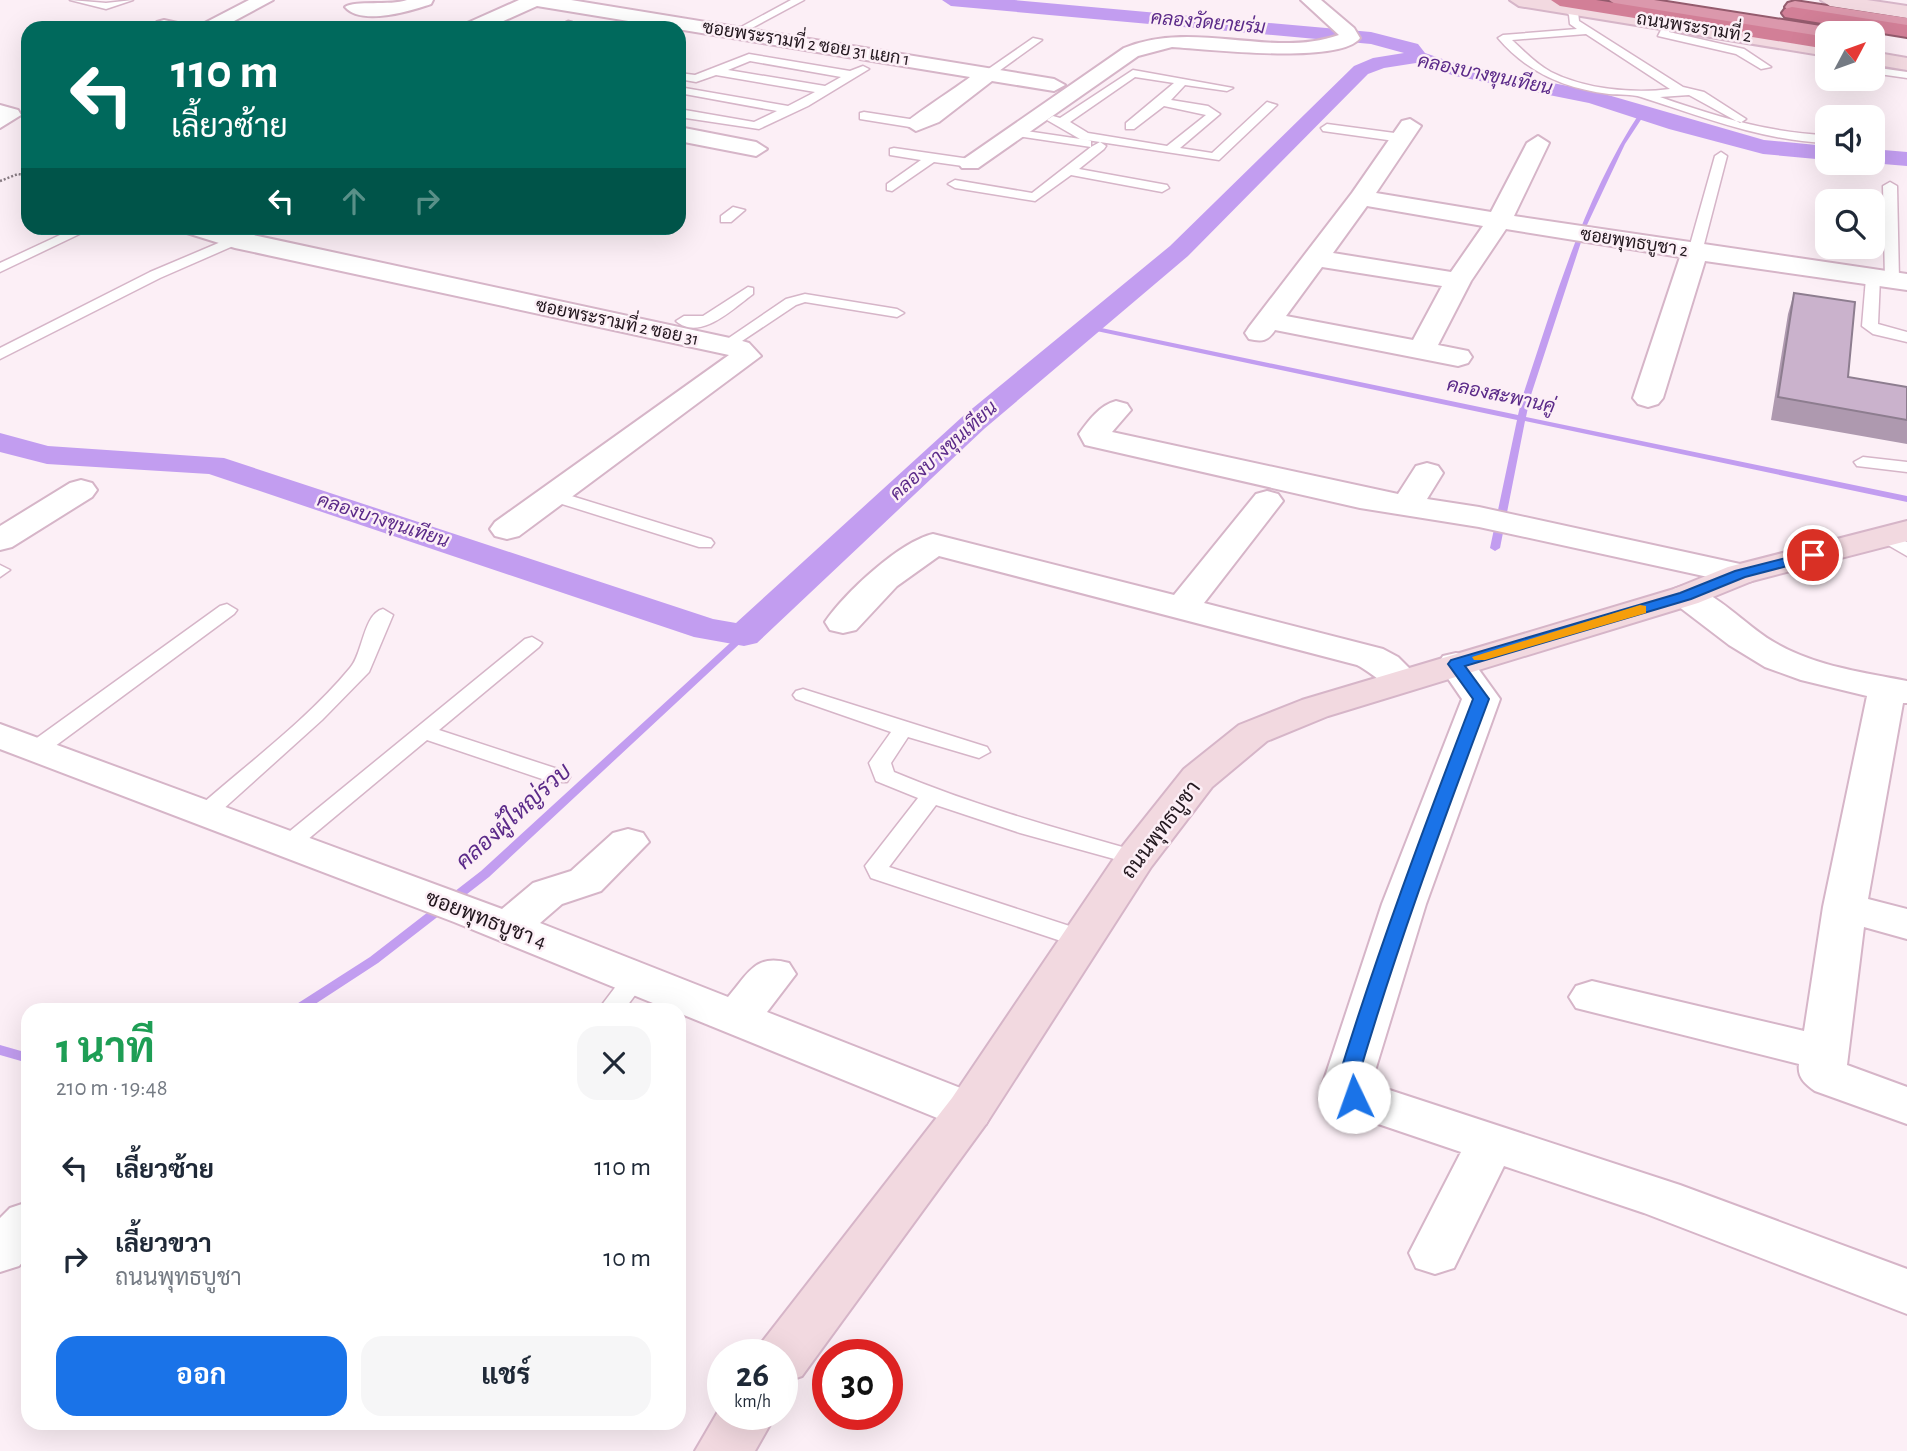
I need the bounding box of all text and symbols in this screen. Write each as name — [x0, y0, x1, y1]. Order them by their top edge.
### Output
street label: ถนนพระรามที่ 2 — [1635, 2, 1754, 46]
water label: คลองวัดยายร่ม — [1150, 6, 1267, 38]
street label: ซอยพระรามที่ 2 ซอย 31 แยก 1 — [701, 11, 912, 69]
north arrow — [1815, 21, 1885, 91]
map controls — [1815, 21, 1885, 259]
text: 110 m — [171, 48, 279, 97]
water label: คลองบางขุนเทียน — [1416, 48, 1555, 101]
icon: left — [56, 49, 147, 140]
button: sound — [1815, 105, 1885, 175]
text: เลี้ยวซ้าย — [171, 111, 288, 143]
icon: left — [262, 182, 300, 220]
icon: ahead — [335, 182, 373, 220]
icon: right — [408, 182, 446, 220]
button: search — [1815, 189, 1885, 259]
street label: ซอยพุทธบูชา 2 — [1578, 226, 1689, 263]
street label: ซอยพระรามที่ 2 ซอย 31 — [534, 289, 702, 349]
water label: คลองสะพานคู่ — [1445, 372, 1558, 420]
water label: คลองบางขุนเทียน — [884, 395, 1003, 505]
water label: คลองบางขุนเทียน — [314, 487, 452, 553]
pin — [1783, 525, 1843, 585]
icon: arrive — [1794, 536, 1832, 574]
water label: คลองผู้ใหญ่รวบ — [448, 755, 579, 877]
street label: ถนนพุทธบูชา — [1118, 777, 1207, 885]
street label: ซอยพุทธบูชา 4 — [421, 887, 549, 956]
button: close — [577, 1026, 651, 1100]
text: 1 นาที — [56, 1028, 155, 1070]
position arrow — [1317, 1060, 1391, 1134]
text: 210 m · 19:48 — [56, 1077, 168, 1100]
icon: left — [56, 1149, 94, 1187]
text: 110 m — [594, 1154, 651, 1180]
text: เลี้ยวซ้าย — [115, 1157, 214, 1183]
text: เลี้ยวขวา — [115, 1231, 212, 1257]
icon: right — [56, 1240, 94, 1278]
text: 10 m — [603, 1245, 651, 1271]
text: ถนนพุทธบูชา — [115, 1267, 242, 1290]
button: ออก — [56, 1336, 347, 1416]
button: แชร์ — [361, 1336, 651, 1416]
speed limit sign: 30 — [812, 1339, 903, 1430]
text: 26 — [736, 1358, 769, 1393]
text: km/h — [734, 1393, 771, 1411]

